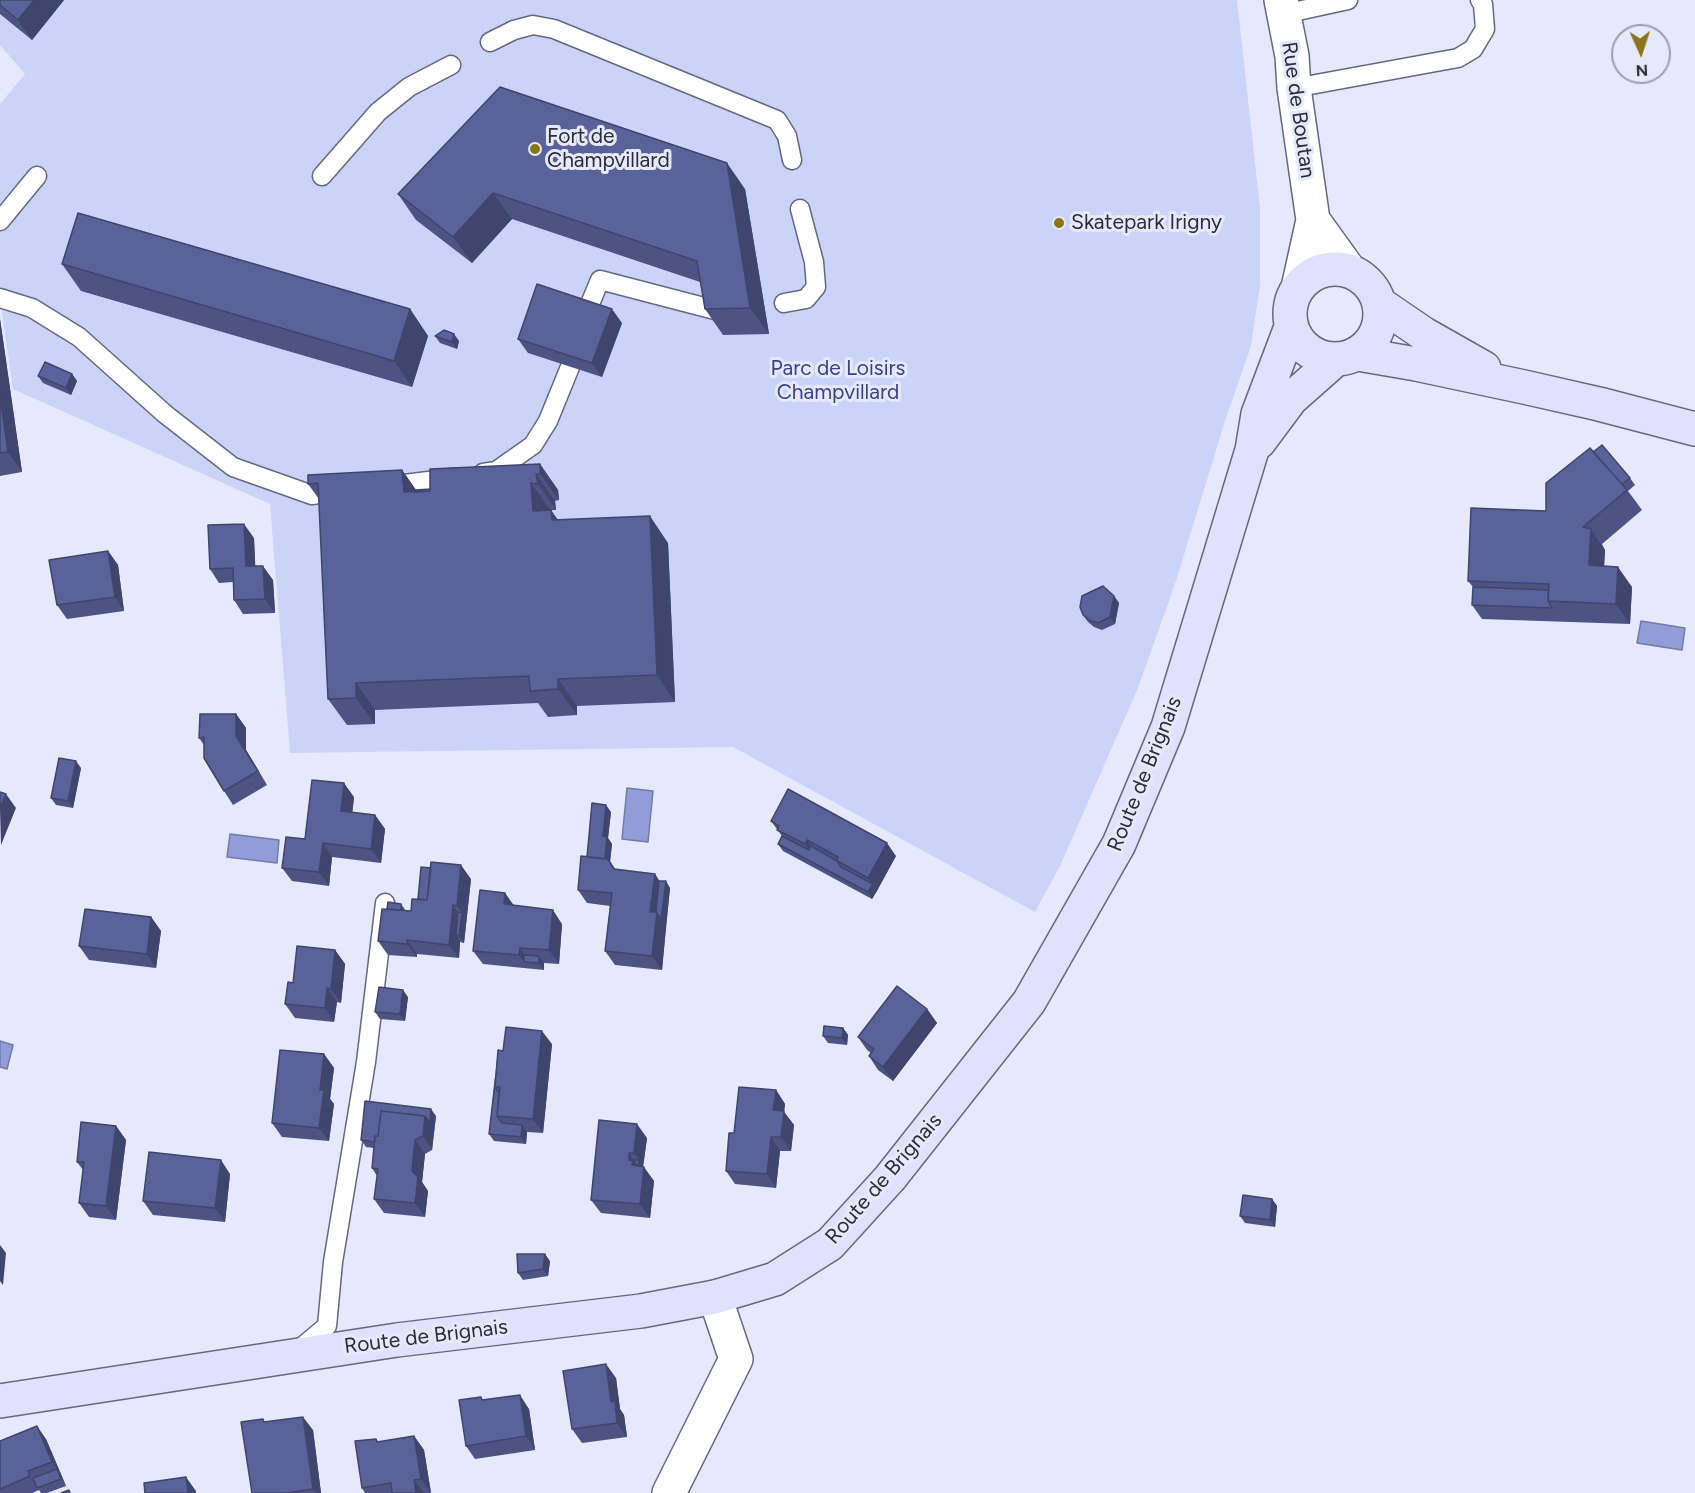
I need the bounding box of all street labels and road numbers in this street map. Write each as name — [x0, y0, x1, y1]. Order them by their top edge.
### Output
street label: Rue de Boutan — [1276, 40, 1320, 180]
street label: Route de Brignais — [1102, 693, 1188, 855]
street label: Route de Brignais — [820, 1109, 948, 1249]
street label: Route de Brignais — [343, 1314, 509, 1360]

